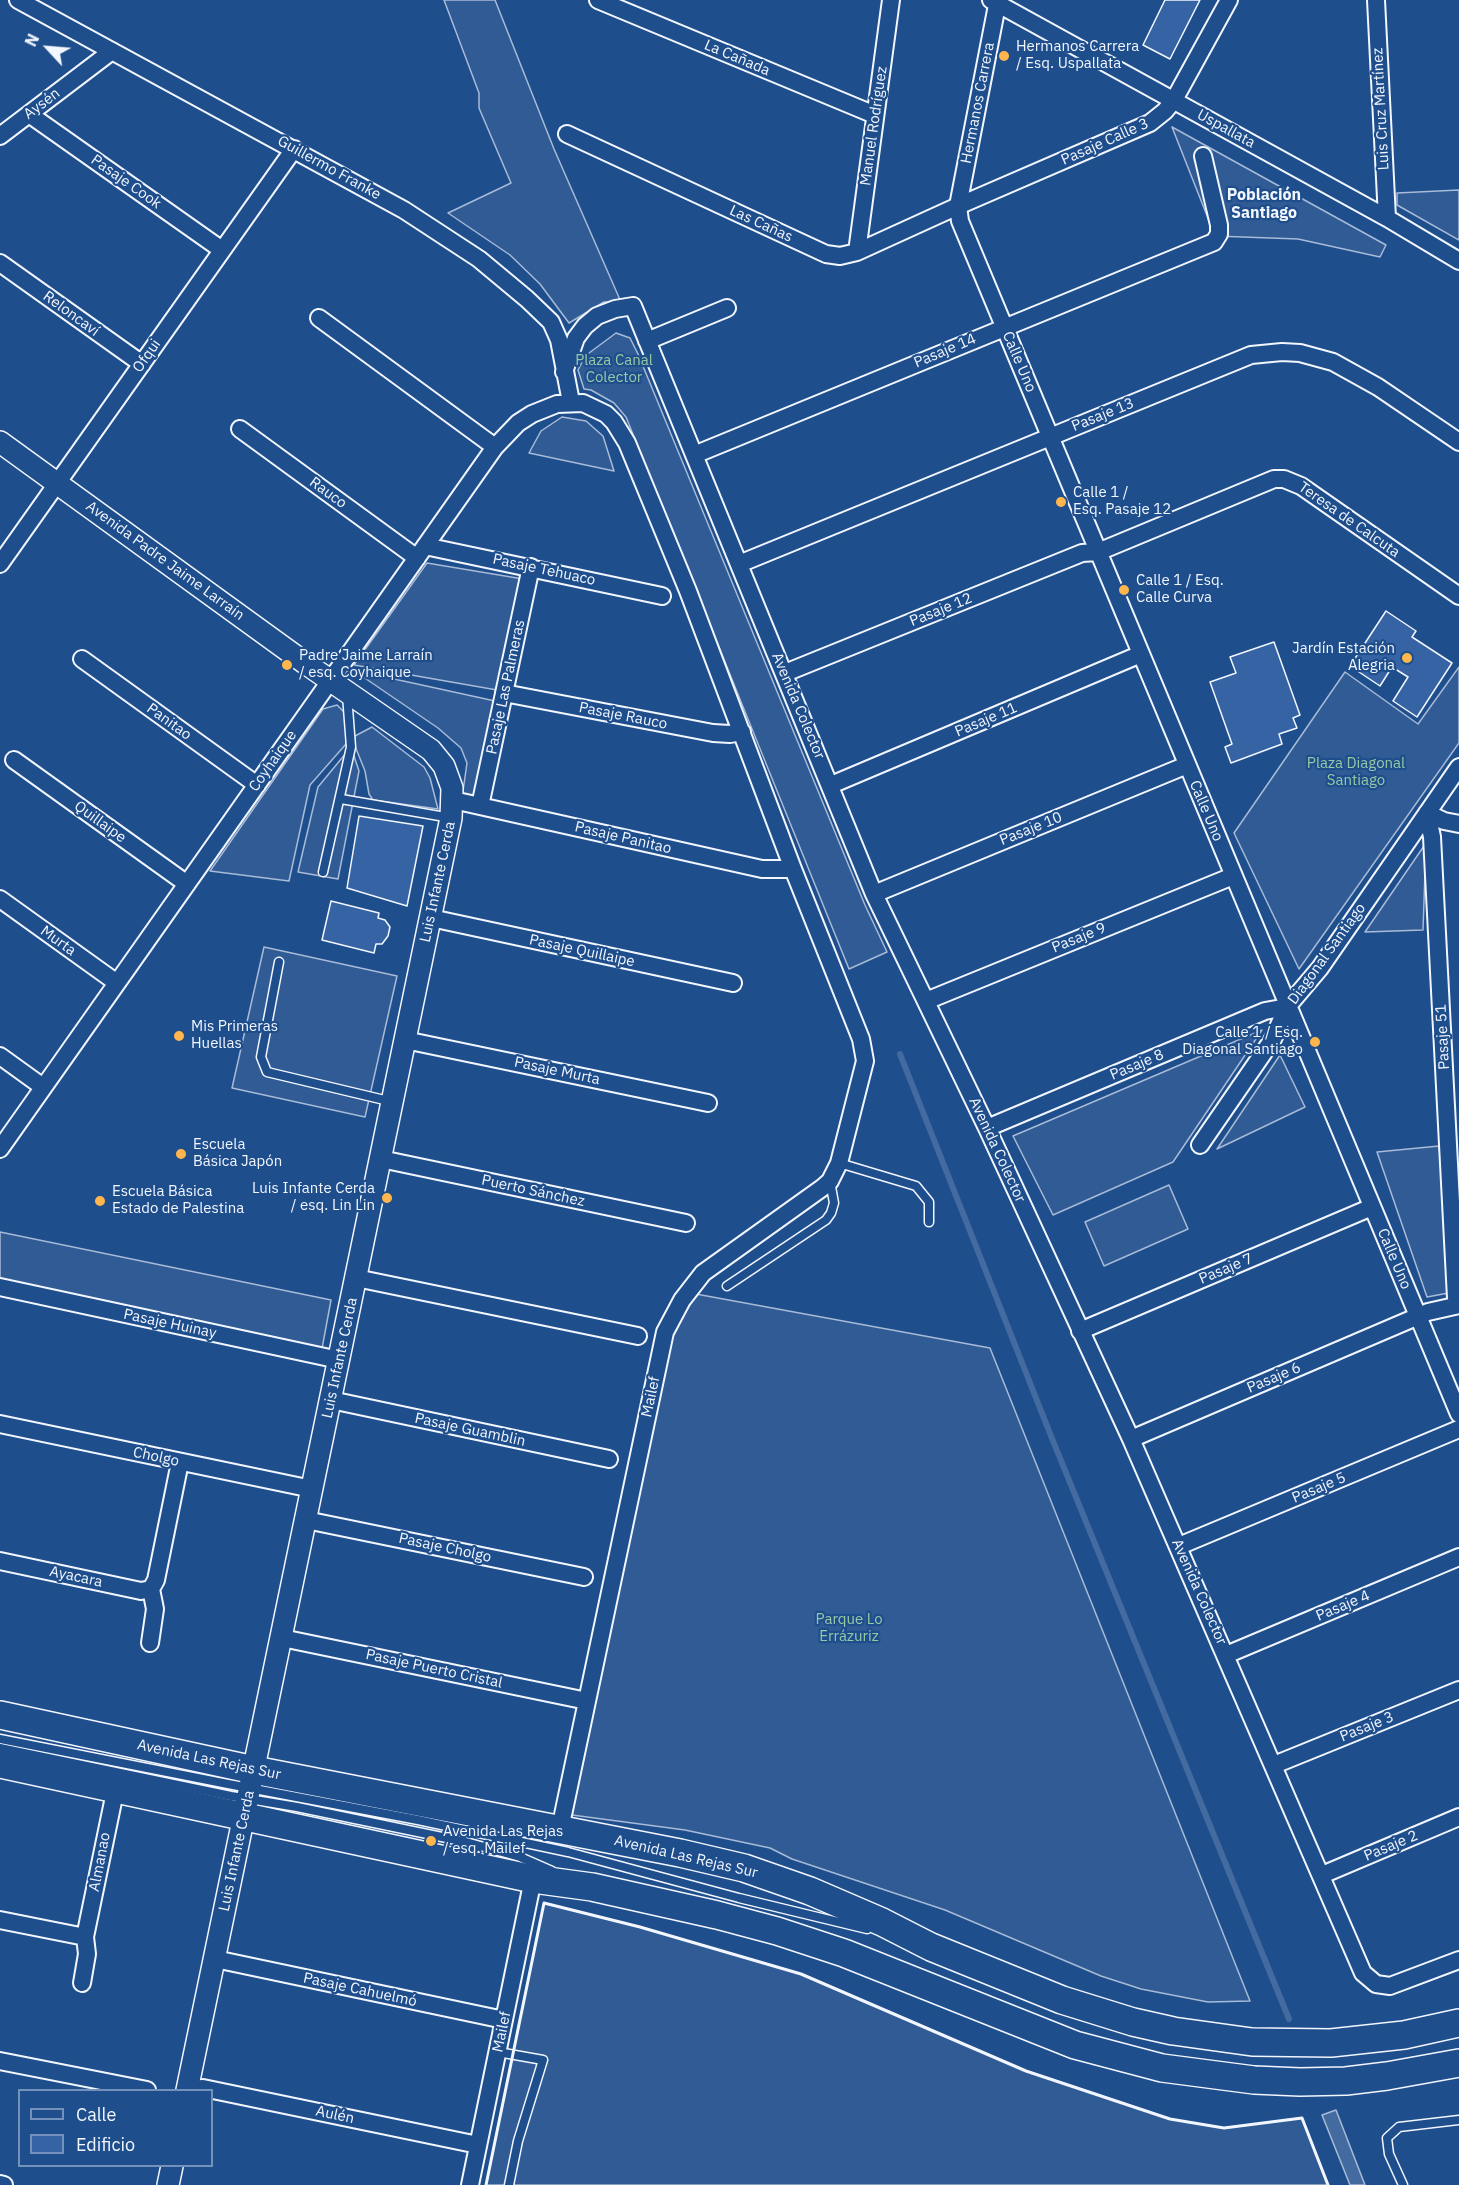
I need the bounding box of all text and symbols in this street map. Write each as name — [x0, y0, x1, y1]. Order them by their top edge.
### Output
north arrow — [18, 18, 78, 78]
text: N — [20, 31, 43, 50]
street label: La Cañada — [701, 36, 773, 80]
place label: Hermanos Carrera / Esq. Uspallata — [1016, 38, 1139, 73]
street label: Hermanos Carrera — [957, 41, 999, 165]
street label: Luis Cruz Martínez — [1369, 47, 1393, 171]
marker: Hermanos Carrera / Esq. Uspallata — [997, 49, 1011, 63]
street label: Manuel Rodríguez — [857, 65, 891, 187]
street label: Aysén — [20, 85, 64, 123]
street label: Uspallata — [1194, 106, 1258, 152]
street label: Pasaje Calle 3 — [1058, 115, 1152, 169]
street label: Guillermo Franke — [274, 132, 384, 204]
street label: Pasaje Cook — [87, 151, 165, 213]
district label: Población Santiago — [1227, 185, 1301, 223]
street label: Las Cañas — [727, 202, 795, 246]
street label: Reloncaví — [39, 288, 103, 340]
street label: Calle Uno — [998, 329, 1040, 395]
street label: Pasaje 14 — [911, 330, 979, 372]
street label: Ofqui — [129, 336, 165, 376]
park label: Plaza Canal Colector — [575, 352, 653, 387]
street label: Pasaje 13 — [1069, 394, 1137, 436]
street label: Rauco — [306, 473, 350, 513]
street label: Teresa de Calcuta — [1295, 478, 1403, 562]
place label: Calle 1 / Esq. Pasaje 12 — [1073, 484, 1171, 519]
marker: Calle 1 / Esq. Pasaje 12 — [1054, 495, 1068, 509]
street label: Avenida Padre Jaime Larraín — [82, 498, 248, 624]
street label: Pasaje Tehuaco — [491, 550, 597, 590]
place label: Calle 1 / Esq. Calle Curva — [1136, 572, 1224, 607]
marker: Calle 1 / Esq. Calle Curva — [1117, 583, 1131, 597]
street label: Pasaje 12 — [907, 589, 975, 631]
street label: Pasaje Las Palmeras — [483, 618, 529, 756]
place label: Jardín Estación Alegria — [1292, 640, 1395, 675]
place label: Padre Jaime Larraín / esq. Coyhaique — [299, 647, 433, 682]
street label: Avenida Colector — [767, 650, 829, 762]
marker: Jardín Estación Alegria — [1400, 651, 1414, 665]
marker: Padre Jaime Larraín / esq. Coyhaique — [280, 658, 294, 672]
street label: Pasaje Rauco — [577, 699, 669, 733]
street label: Pasaje 11 — [952, 699, 1020, 741]
street label: Panitao — [143, 700, 195, 744]
street label: Coyhaique — [245, 727, 301, 795]
park label: Plaza Diagonal Santiago — [1307, 755, 1405, 790]
street label: Calle Uno — [1185, 778, 1227, 844]
street label: Quillaipe — [71, 797, 129, 847]
street label: Pasaje 10 — [997, 808, 1065, 850]
street label: Pasaje Panitao — [573, 818, 673, 858]
street label: Luis Infante Cerda — [416, 820, 460, 944]
street label: Diagonal Santiago — [1284, 900, 1370, 1008]
street label: Pasaje 9 — [1049, 919, 1109, 957]
street label: Murta — [37, 922, 79, 960]
street label: Pasaje Quillaipe — [528, 931, 636, 971]
street label: Pasaje 51 — [1432, 1004, 1454, 1070]
place label: Mis Primeras Huellas — [191, 1018, 278, 1053]
place label: Calle 1 / Esq. Diagonal Santiago — [1182, 1024, 1303, 1059]
marker: Mis Primeras Huellas — [172, 1029, 186, 1043]
marker: Calle 1 / Esq. Diagonal Santiago — [1308, 1035, 1322, 1049]
street label: Pasaje 8 — [1107, 1046, 1167, 1084]
street label: Pasaje Murta — [512, 1053, 602, 1089]
street label: Avenida Colector — [965, 1095, 1029, 1205]
place label: Escuela Básica Japón — [193, 1136, 282, 1171]
marker: Escuela Básica Japón — [174, 1147, 188, 1161]
street label: Puerto Sánchez — [480, 1171, 586, 1211]
place label: Luis Infante Cerda / esq. Lin Lin — [252, 1180, 375, 1215]
place label: Escuela Básica Estado de Palestina — [112, 1183, 244, 1218]
marker: Luis Infante Cerda / esq. Lin Lin — [380, 1191, 394, 1205]
marker: Escuela Básica Estado de Palestina — [93, 1194, 107, 1208]
street label: Calle Uno — [1373, 1226, 1415, 1292]
street label: Pasaje 7 — [1196, 1250, 1256, 1288]
street label: Luis Infante Cerda — [318, 1296, 362, 1420]
street label: Pasaje Huinay — [122, 1305, 218, 1343]
street label: Pasaje 6 — [1244, 1359, 1304, 1397]
street label: Mailef — [638, 1375, 664, 1419]
street label: Pasaje Guamblin — [413, 1409, 527, 1451]
street label: Cholgo — [131, 1443, 181, 1471]
street label: Pasaje 5 — [1289, 1469, 1349, 1507]
street label: Pasaje Cholgo — [397, 1529, 493, 1567]
street label: Avenida Colector — [1168, 1536, 1230, 1648]
street label: Ayacara — [48, 1563, 104, 1591]
street label: Pasaje 4 — [1313, 1587, 1373, 1625]
park label: Parque Lo Errázuriz — [815, 1611, 883, 1646]
street label: Pasaje Puerto Cristal — [364, 1646, 504, 1692]
street label: Pasaje 3 — [1337, 1708, 1397, 1746]
street label: Avenida Las Rejas Sur — [135, 1736, 283, 1784]
street label: Luis Infante Cerda — [215, 1789, 259, 1913]
place label: Avenida Las Rejas / esq. Mailef — [443, 1823, 563, 1858]
street label: Pasaje 2 — [1361, 1827, 1421, 1865]
street label: Almanao — [85, 1831, 115, 1893]
street label: Avenida Las Rejas Sur — [613, 1832, 759, 1882]
marker: Avenida Las Rejas / esq. Mailef — [424, 1834, 438, 1848]
street label: Pasaje Cahuelmó — [301, 1969, 419, 2011]
street label: Mailef — [489, 2010, 515, 2054]
legend — [18, 2089, 213, 2167]
street label: Aulén — [314, 2102, 356, 2128]
text: Calle — [76, 2103, 116, 2126]
text: Edificio — [76, 2133, 135, 2156]

